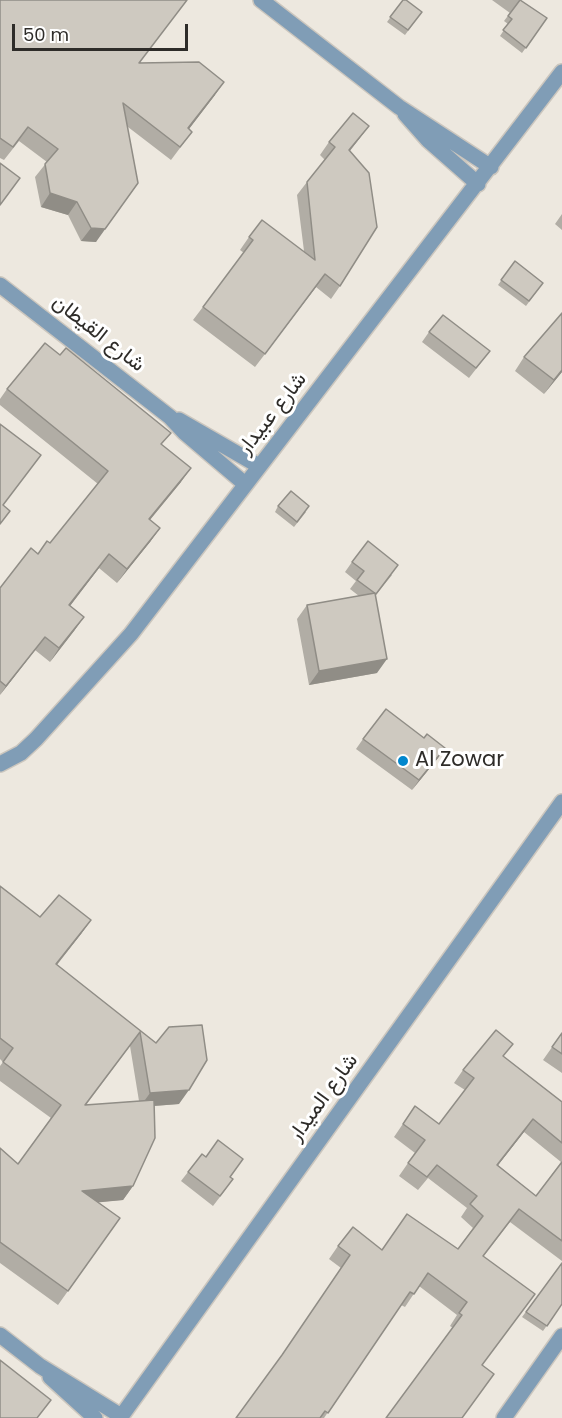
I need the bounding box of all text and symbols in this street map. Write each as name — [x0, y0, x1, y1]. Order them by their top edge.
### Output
scale bar — [15, 12, 190, 50]
text: 50 m — [23, 22, 69, 47]
street label: شارع القيطان — [47, 290, 149, 378]
street label: شارع عبيدار — [233, 368, 313, 460]
place label: Al Zowar — [415, 748, 504, 774]
marker: Al Zowar — [396, 754, 410, 768]
street label: شارع الميدار — [284, 1049, 364, 1147]

